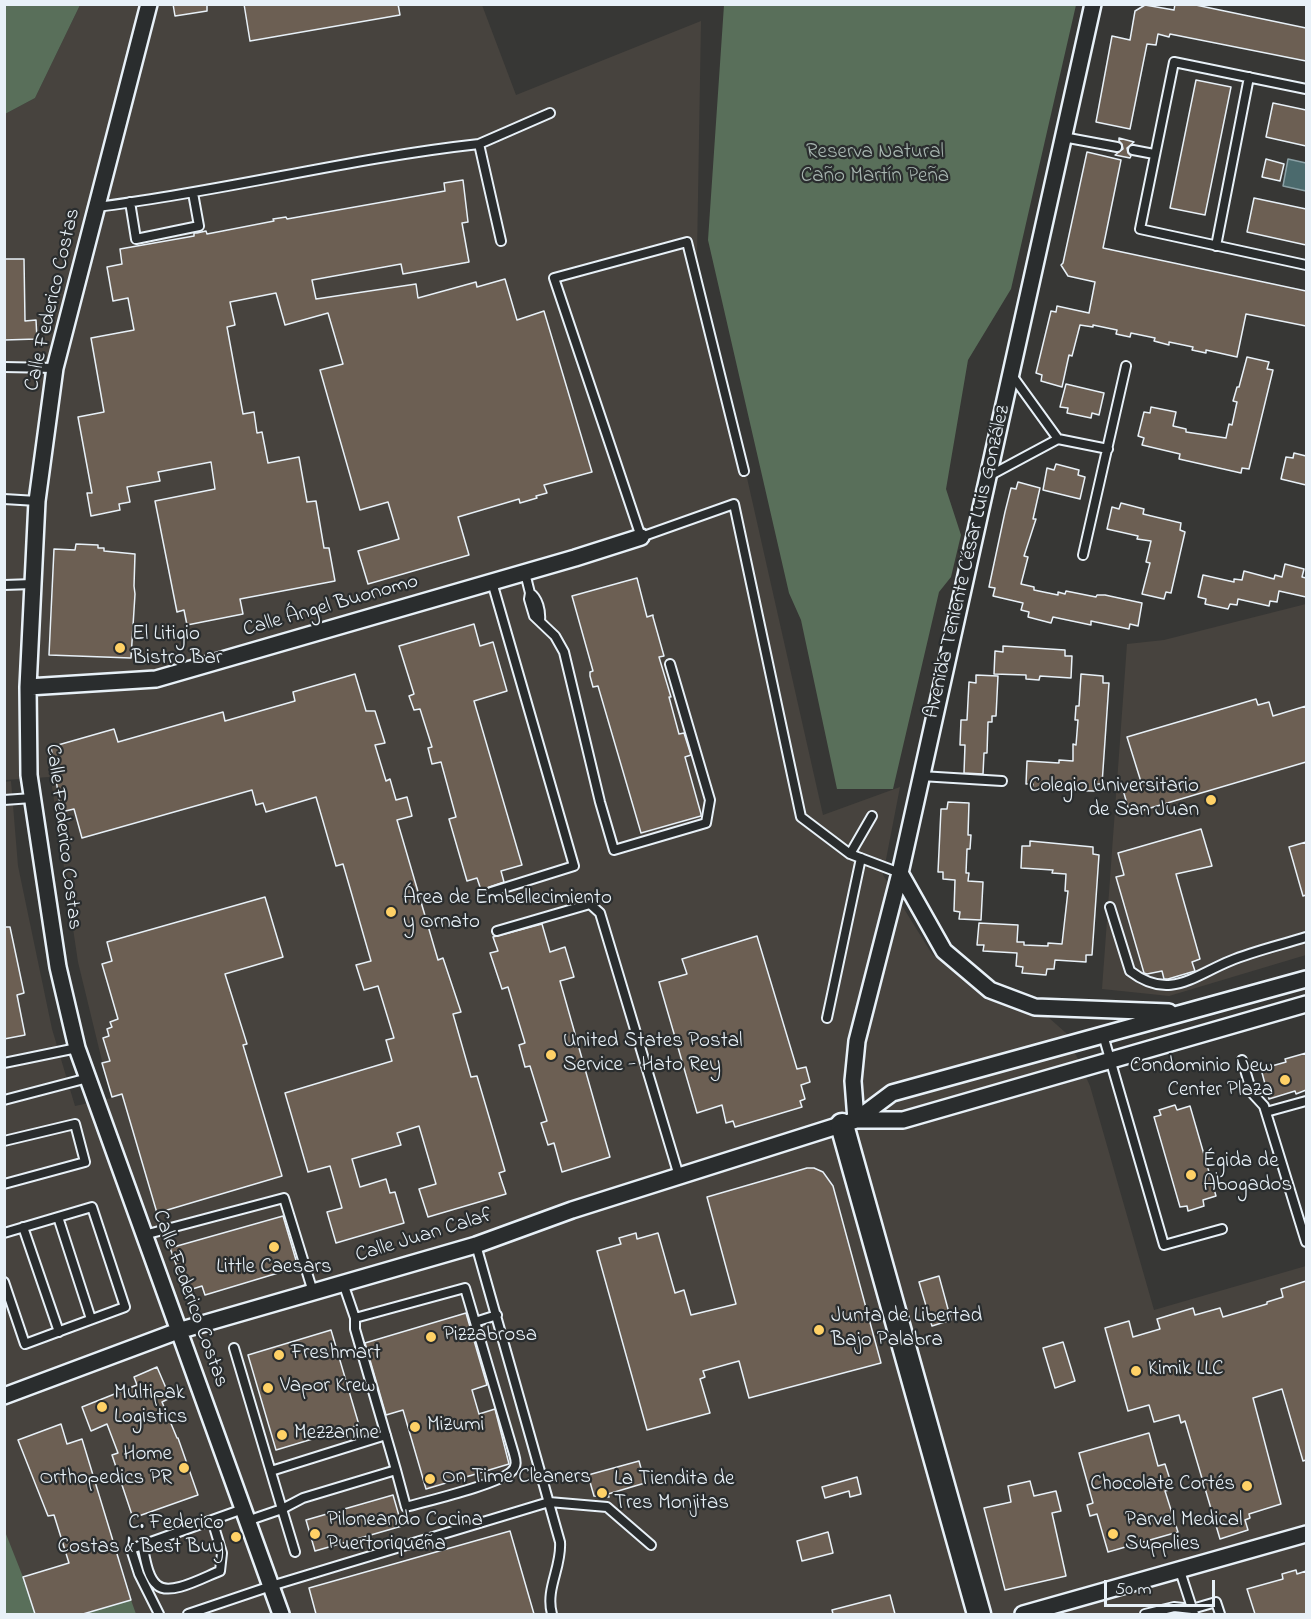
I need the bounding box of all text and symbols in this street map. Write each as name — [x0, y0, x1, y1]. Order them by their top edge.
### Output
park label: Reserva Natural Caño Martín Peña — [801, 141, 949, 191]
street label: Calle Federico Costas — [21, 206, 87, 394]
street label: Avenida Teniente César Luis González — [921, 403, 1017, 721]
street label: Calle Ángel Buonomo — [241, 570, 421, 644]
place label: El Litigio Bistro Bar — [132, 623, 222, 673]
marker: El Litigio Bistro Bar — [113, 641, 127, 655]
street label: Calle Federico Costas — [38, 743, 86, 931]
place label: Colegio Universitario de San Juan — [1029, 775, 1199, 825]
marker: Colegio Universitario de San Juan — [1204, 793, 1218, 807]
place label: Área de Embellecimiento y Ornato — [403, 887, 612, 937]
marker: Área de Embellecimiento y Ornato — [384, 905, 398, 919]
place label: United States Postal Service - Hato Rey — [563, 1030, 743, 1080]
marker: United States Postal Service - Hato Rey — [544, 1048, 558, 1062]
place label: Condominio New Center Plaza — [1130, 1055, 1273, 1105]
marker: Condominio New Center Plaza — [1278, 1073, 1292, 1087]
place label: Égida de Abogados — [1203, 1150, 1292, 1200]
marker: Égida de Abogados — [1184, 1168, 1198, 1182]
street label: Calle Juan Calaf — [353, 1204, 495, 1270]
street label: Calle Federico Costas — [145, 1207, 233, 1391]
marker: Little Caesars — [267, 1240, 281, 1254]
place label: Little Caesars — [216, 1256, 332, 1282]
place label: Junta de Libertad Bajo Palabra — [831, 1305, 982, 1355]
marker: Junta de Libertad Bajo Palabra — [812, 1323, 826, 1337]
place label: Pizzabrosa — [443, 1324, 537, 1350]
marker: Pizzabrosa — [424, 1330, 438, 1344]
place label: Freshmart — [291, 1342, 381, 1368]
marker: Freshmart — [272, 1348, 286, 1362]
place label: Kimik LLC — [1148, 1358, 1224, 1384]
marker: Kimik LLC — [1129, 1364, 1143, 1378]
place label: Vapor Krew — [280, 1375, 375, 1401]
marker: Vapor Krew — [261, 1381, 275, 1395]
place label: Multipak Logistics — [114, 1382, 187, 1432]
marker: Multipak Logistics — [95, 1400, 109, 1414]
place label: Mizumi — [427, 1414, 484, 1440]
marker: Mizumi — [408, 1420, 422, 1434]
place label: Mezzanine — [294, 1422, 379, 1448]
marker: Mezzanine — [275, 1428, 289, 1442]
place label: Home Orthopedics PR — [40, 1443, 172, 1493]
marker: Home Orthopedics PR — [177, 1461, 191, 1475]
place label: On Time Cleaners — [442, 1466, 591, 1492]
place label: La Tiendita de Tres Monjitas — [614, 1468, 734, 1518]
marker: On Time Cleaners — [423, 1472, 437, 1486]
place label: Chocolate Cortés — [1090, 1473, 1235, 1499]
marker: Chocolate Cortés — [1240, 1479, 1254, 1493]
marker: La Tiendita de Tres Monjitas — [595, 1486, 609, 1500]
place label: Piloneando Cocina Puertoriqueña — [327, 1509, 483, 1559]
place label: Parvel Medical Supplies — [1125, 1509, 1243, 1559]
place label: C. Federico Costas & Best Buy — [57, 1512, 224, 1562]
marker: Piloneando Cocina Puertoriqueña — [308, 1527, 322, 1541]
marker: Parvel Medical Supplies — [1106, 1527, 1120, 1541]
marker: C. Federico Costas & Best Buy — [229, 1530, 243, 1544]
scale bar — [1107, 1568, 1218, 1606]
text: 50 m — [1115, 1577, 1152, 1603]

